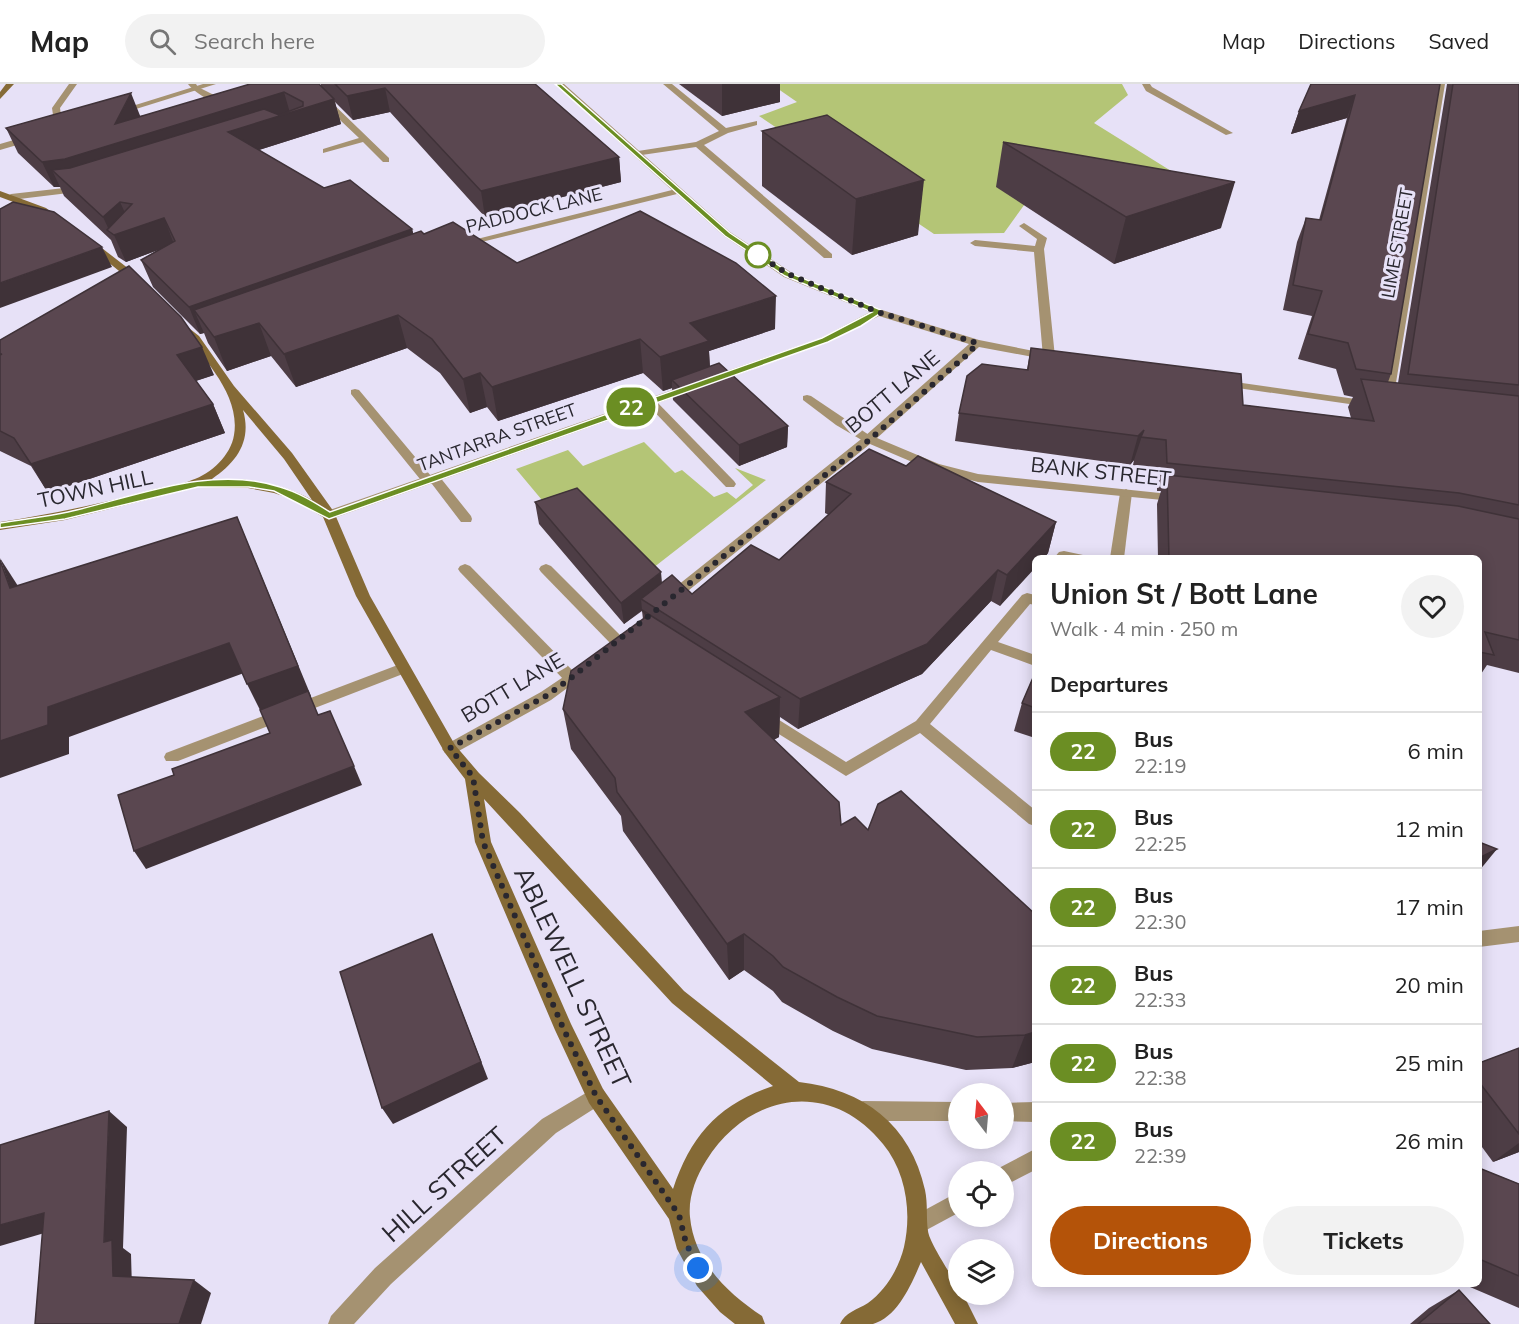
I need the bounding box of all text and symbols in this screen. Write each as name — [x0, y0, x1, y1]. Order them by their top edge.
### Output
search box — [125, 14, 545, 68]
text: Map — [30, 24, 89, 59]
icon: search — [146, 25, 179, 58]
text: Search here — [194, 27, 315, 55]
text: Map — [1222, 28, 1265, 54]
text: Directions — [1298, 28, 1395, 54]
text: Saved — [1428, 28, 1489, 54]
street label: PADDOCK LANE — [464, 182, 604, 238]
street label: LIME STREET — [1376, 186, 1418, 300]
unlabelled marker — [745, 242, 771, 268]
street label: BOTT LANE — [840, 344, 944, 438]
line badge: 22 — [604, 388, 658, 426]
text: 22 — [618, 394, 644, 420]
street label: TANTARRA STREET — [414, 397, 580, 476]
street label: BANK STREET — [1029, 451, 1173, 491]
street label: TOWN HILL — [35, 463, 155, 513]
button: heart — [1401, 575, 1464, 638]
text: Union St / Bott Lane — [1050, 576, 1318, 611]
text: Walk · 4 min · 250 m — [1050, 616, 1238, 641]
street label: BOTT LANE — [456, 646, 568, 728]
text: Departures — [1050, 670, 1168, 698]
text: Bus — [1134, 725, 1173, 753]
text: 6 min — [1408, 737, 1464, 765]
text: 22 — [1070, 738, 1096, 764]
text: 22:19 — [1134, 753, 1187, 778]
text: Bus — [1134, 803, 1173, 831]
text: 12 min — [1394, 815, 1464, 843]
text: 22 — [1070, 816, 1096, 842]
text: 22:25 — [1134, 831, 1187, 856]
street label: ABLEWELL STREET — [507, 861, 639, 1093]
text: Bus — [1134, 881, 1173, 909]
text: 17 min — [1394, 893, 1464, 921]
text: 22 — [1070, 894, 1096, 920]
text: 22:30 — [1134, 909, 1187, 934]
text: Bus — [1134, 959, 1173, 987]
text: 20 min — [1394, 971, 1464, 999]
text: 22 — [1070, 972, 1096, 998]
text: 22:33 — [1134, 987, 1187, 1012]
text: Bus — [1134, 1037, 1173, 1065]
text: 25 min — [1394, 1049, 1464, 1077]
text: 22 — [1070, 1050, 1096, 1076]
text: 22:38 — [1134, 1065, 1187, 1090]
north arrow — [948, 1083, 1014, 1149]
map controls — [948, 1083, 1014, 1305]
text: Bus — [1134, 1115, 1173, 1143]
street label: HILL STREET — [375, 1119, 514, 1249]
text: 26 min — [1394, 1127, 1464, 1155]
text: 22 — [1070, 1128, 1096, 1154]
text: 22:39 — [1134, 1143, 1187, 1168]
button: locate — [948, 1161, 1014, 1227]
button: Directions — [1050, 1206, 1251, 1275]
button: Tickets — [1263, 1206, 1464, 1275]
button: layers — [948, 1239, 1014, 1305]
your location — [683, 1253, 713, 1283]

